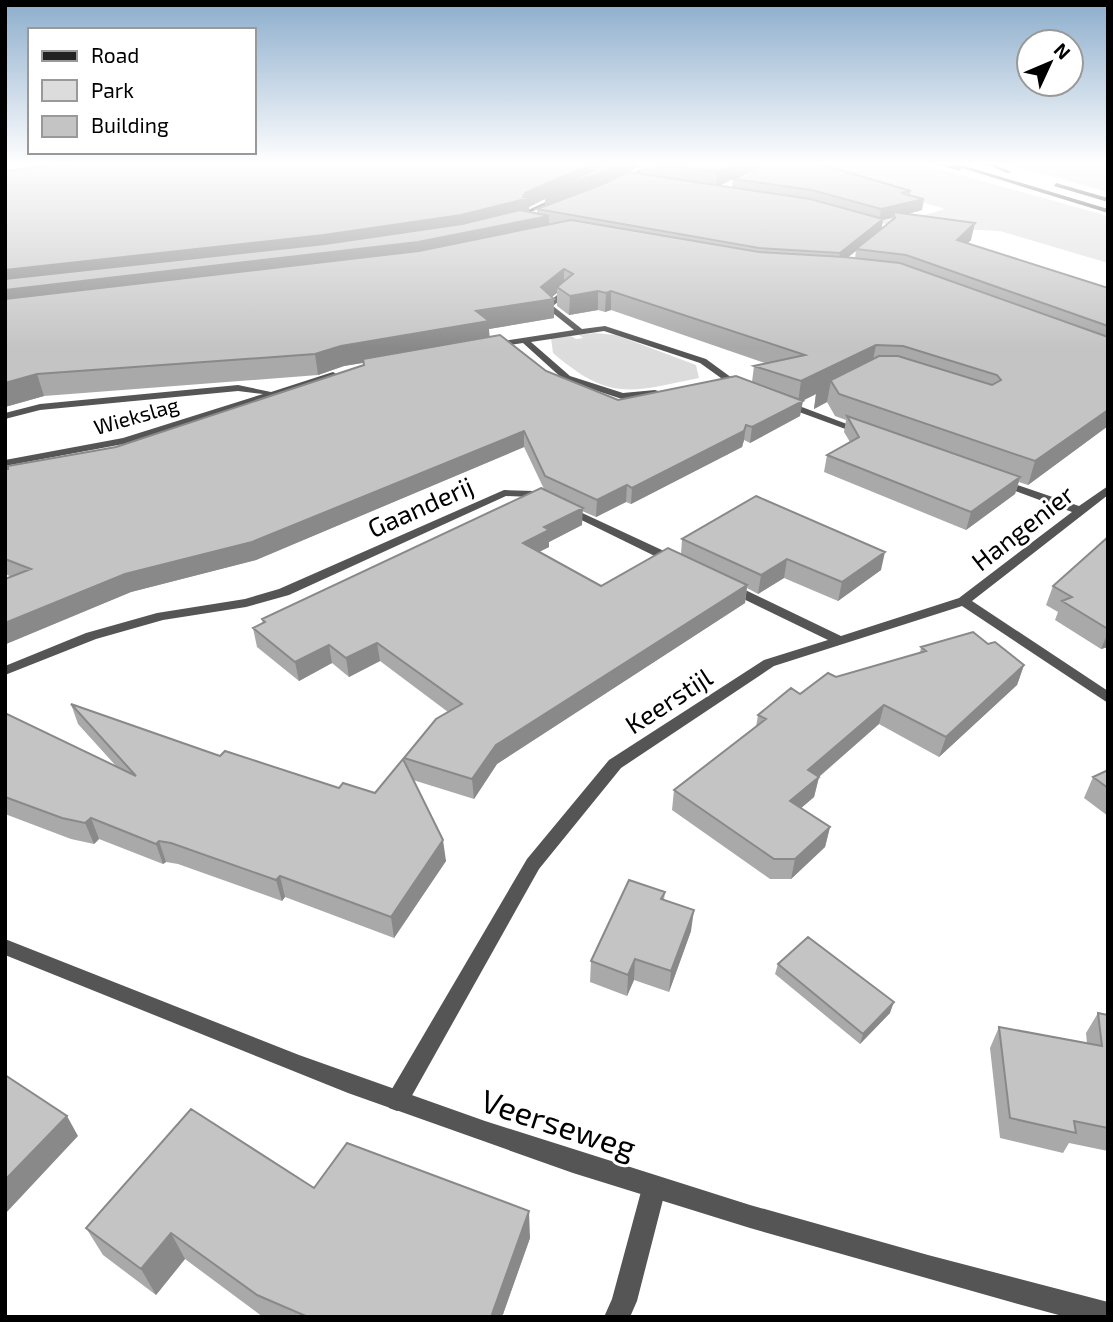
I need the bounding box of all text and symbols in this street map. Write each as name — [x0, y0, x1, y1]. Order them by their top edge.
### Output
legend — [28, 28, 256, 154]
north arrow — [1015, 28, 1085, 98]
text: N — [1050, 38, 1076, 64]
text: Road — [91, 42, 139, 67]
text: Park — [91, 77, 134, 102]
text: Building — [91, 112, 169, 137]
street label: Wiekslag — [91, 391, 182, 439]
street label: Gaanderij — [362, 469, 478, 543]
street label: Hangenier — [965, 478, 1079, 576]
street label: Keerstijl — [619, 660, 717, 739]
street label: Veerseweg — [477, 1080, 641, 1166]

